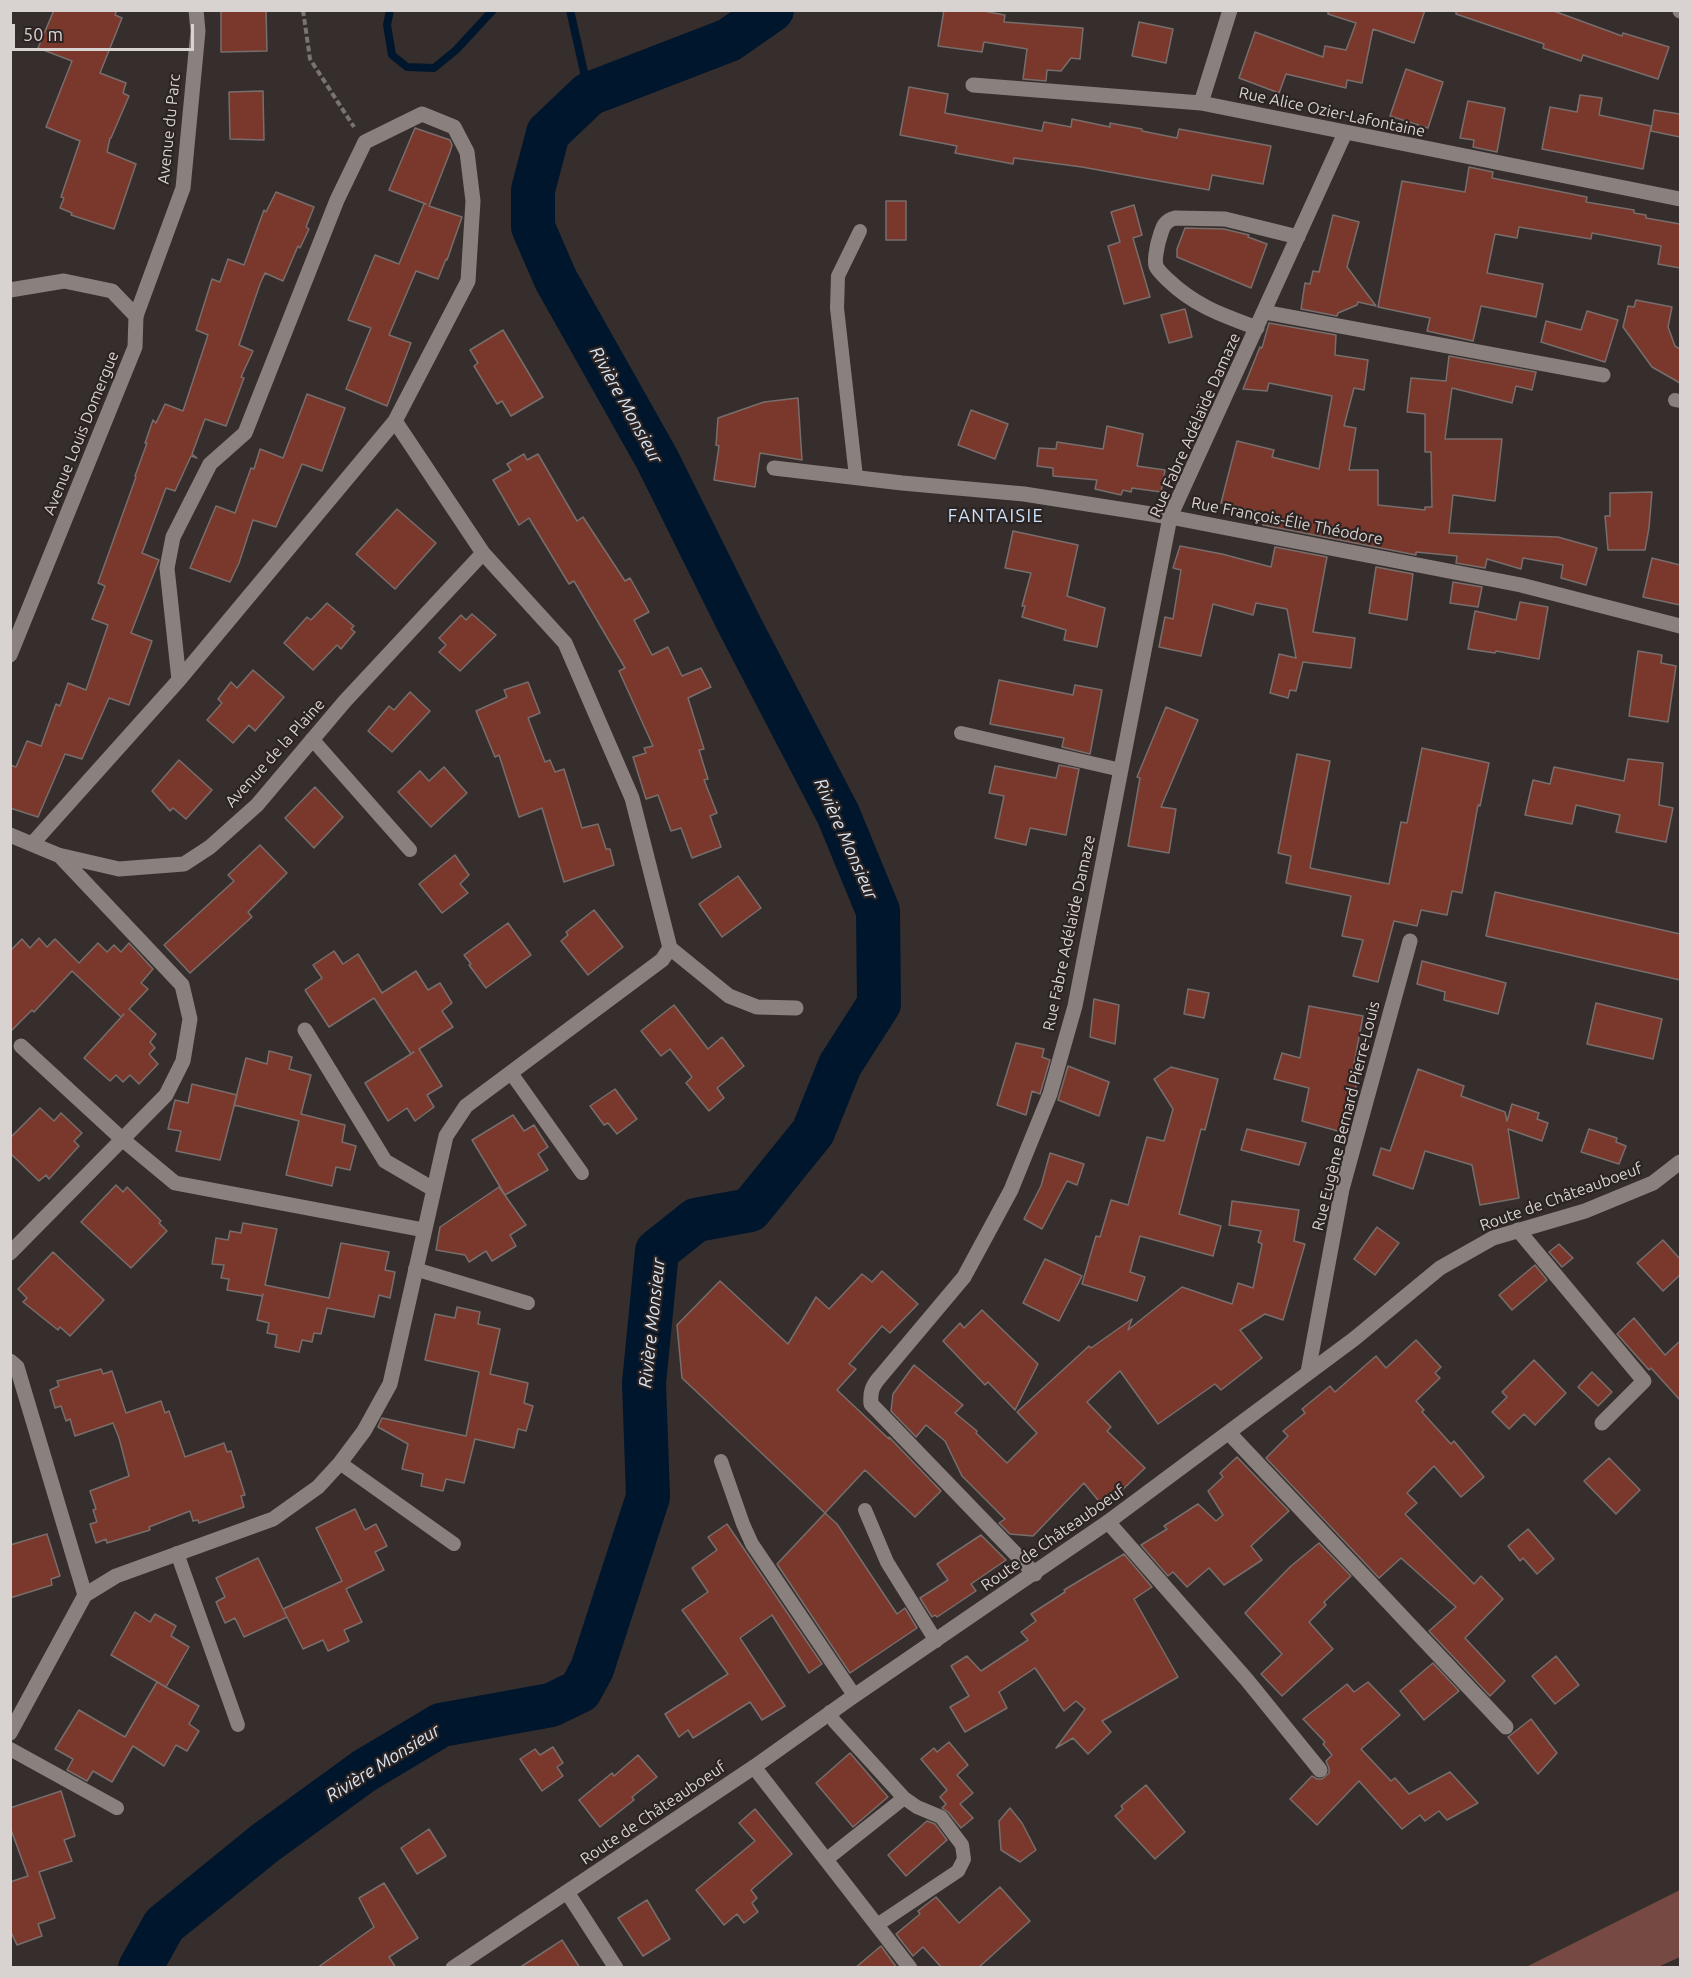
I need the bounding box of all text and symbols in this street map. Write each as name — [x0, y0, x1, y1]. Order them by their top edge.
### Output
scale bar — [15, 12, 196, 50]
text: 50 m — [23, 24, 63, 44]
street label: Avenue du Parc — [154, 73, 184, 185]
street label: Rue Alice Ozier-Lafontaine — [1237, 83, 1427, 141]
street label: Rue Fabre Adélaïde Damaze — [1146, 330, 1244, 520]
water label: Rivière Monsieur — [585, 343, 667, 467]
street label: Avenue Louis Domergue — [39, 348, 123, 518]
street label: Rue François-Élie Théodore — [1190, 493, 1384, 549]
district label: FANTAISIE — [948, 505, 1044, 527]
street label: Avenue de la Plaine — [221, 695, 329, 811]
water label: Rivière Monsieur — [810, 775, 882, 903]
street label: Rue Fabre Adélaïde Damaze — [1039, 833, 1099, 1033]
street label: Rue Eugène Bernard Pierre-Louis — [1308, 999, 1384, 1233]
street label: Route de Châteauboeuf — [1477, 1159, 1645, 1235]
water label: Rivière Monsieur — [634, 1257, 670, 1389]
street label: Route de Châteauboeuf — [977, 1481, 1129, 1595]
water label: Rivière Monsieur — [322, 1719, 444, 1807]
street label: Route de Châteauboeuf — [577, 1757, 729, 1869]

